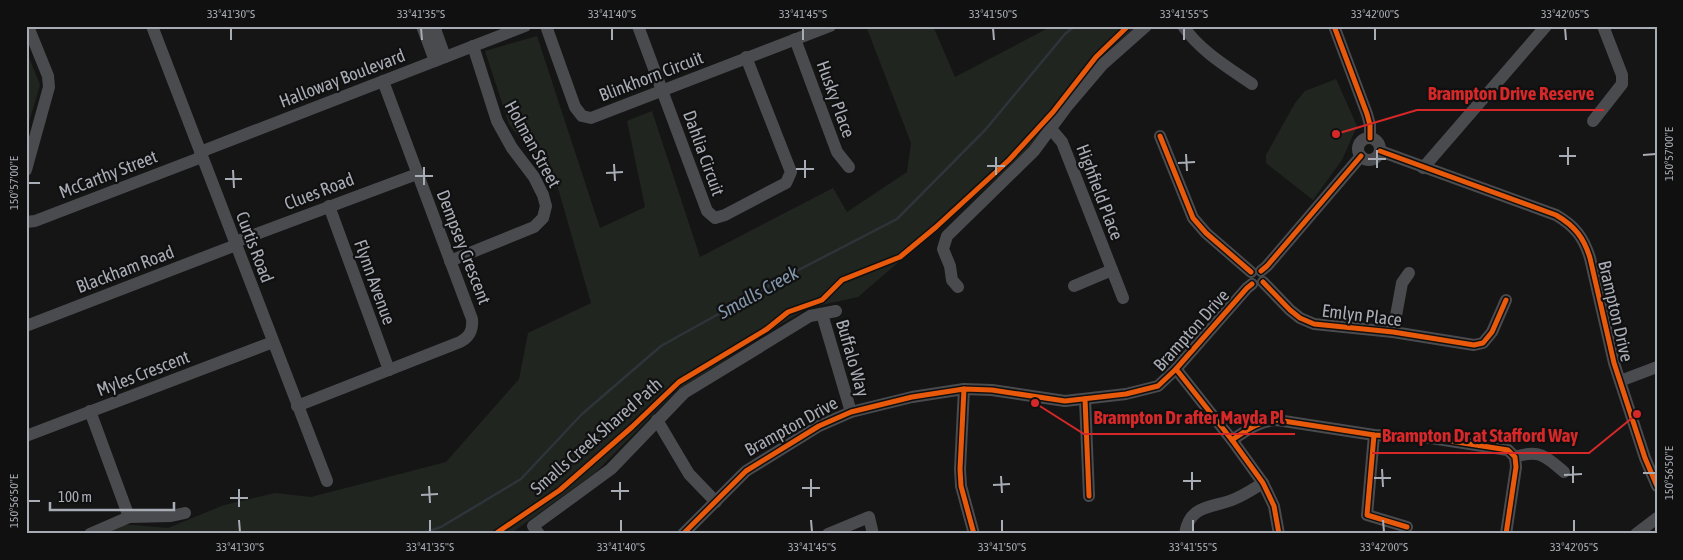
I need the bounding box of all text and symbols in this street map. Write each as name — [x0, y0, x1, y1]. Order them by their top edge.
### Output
text: 33°41'30"S — [207, 7, 255, 21]
text: 33°41'35"S — [397, 7, 445, 21]
text: 33°41'40"S — [588, 7, 636, 21]
text: 33°41'45"S — [779, 7, 827, 21]
text: 33°41'50"S — [969, 7, 1017, 21]
text: 33°41'55"S — [1160, 7, 1208, 21]
text: 33°42'00"S — [1351, 7, 1399, 21]
text: 33°42'05"S — [1541, 7, 1589, 21]
street label: Halloway Boulevard — [276, 44, 408, 112]
street label: Blinkhorn Circuit — [596, 46, 706, 106]
street label: Husky Place — [812, 58, 860, 140]
callout: Brampton Drive Reserve — [1417, 76, 1604, 110]
text: Brampton Drive Reserve — [1428, 82, 1595, 104]
street label: Holman Street — [501, 97, 565, 191]
street label: Dahlia Circuit — [679, 108, 729, 198]
text: 150°57'00"E — [1662, 127, 1676, 181]
street label: Highfield Place — [1072, 141, 1128, 243]
street label: McCarthy Street — [56, 146, 160, 202]
text: 150°57'00"E — [7, 156, 21, 210]
street label: Clues Road — [281, 168, 357, 214]
street label: Dempsey Crescent — [433, 187, 495, 307]
street label: Curtis Road — [232, 208, 278, 286]
street label: Flynn Avenue — [350, 237, 400, 327]
street label: Blackham Road — [73, 241, 177, 297]
street label: Brampton Drive — [1594, 258, 1638, 364]
water label: Smalls Creek — [713, 261, 803, 324]
street label: Brampton Drive — [1149, 285, 1233, 375]
street label: Emlyn Place — [1321, 300, 1403, 330]
street label: Buffalo Way — [832, 317, 874, 399]
street label: Myles Crescent — [94, 346, 192, 400]
street label: Smalls Creek Shared Path — [526, 373, 666, 499]
street label: Brampton Drive — [741, 392, 841, 460]
callout: Brampton Dr after Mayda Pl — [1084, 400, 1295, 434]
text: Brampton Dr after Mayda Pl — [1094, 406, 1285, 428]
callout: Brampton Dr at Stafford Way — [1372, 419, 1589, 453]
text: Brampton Dr at Stafford Way — [1382, 424, 1578, 446]
text: 150°56'50"E — [1662, 446, 1676, 500]
text: 150°56'50"E — [7, 474, 21, 528]
scale bar — [50, 480, 174, 512]
text: 100 m — [58, 488, 92, 505]
text: 33°41'30"S — [216, 540, 264, 554]
text: 33°41'35"S — [406, 540, 454, 554]
text: 33°41'40"S — [597, 540, 645, 554]
text: 33°41'45"S — [788, 540, 836, 554]
text: 33°41'50"S — [978, 540, 1026, 554]
text: 33°41'55"S — [1169, 540, 1217, 554]
text: 33°42'00"S — [1360, 540, 1408, 554]
text: 33°42'05"S — [1550, 540, 1598, 554]

